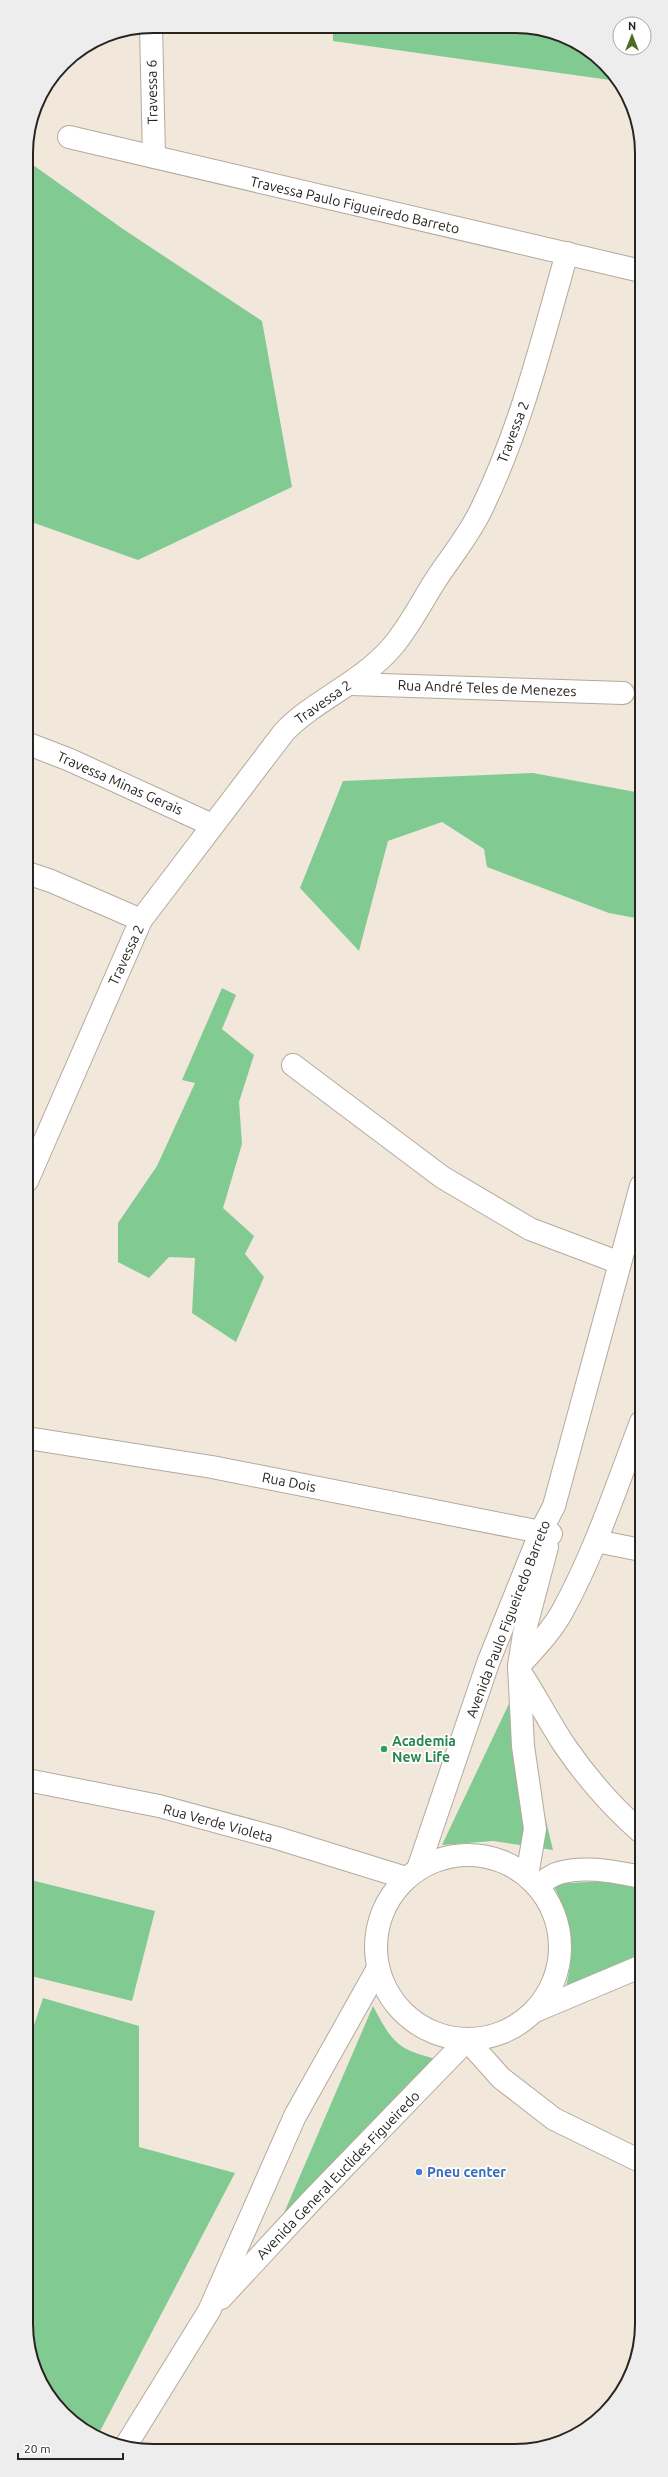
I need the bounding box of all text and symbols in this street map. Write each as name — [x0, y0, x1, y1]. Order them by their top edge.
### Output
north arrow — [612, 16, 652, 56]
text: N — [628, 20, 636, 32]
street label: Travessa 6 — [143, 59, 161, 125]
street label: Travessa Paulo Figueiredo Barreto — [249, 173, 461, 237]
street label: Travessa 2 — [494, 399, 532, 465]
street label: Travessa 2 — [292, 677, 354, 727]
street label: Rua André Teles de Menezes — [397, 677, 577, 699]
street label: Travessa Minas Gerais — [55, 748, 185, 818]
street label: Travessa 2 — [105, 922, 147, 988]
street label: Rua Dois — [261, 1469, 317, 1495]
street label: Avenida Paulo Figueiredo Barreto — [463, 1518, 553, 1720]
place label: Academia New Life — [392, 1733, 456, 1765]
marker: Academia New Life — [379, 1744, 389, 1754]
street label: Rua Verde Violeta — [162, 1801, 274, 1845]
street label: Avenida General Euclides Figueiredo — [253, 2088, 423, 2262]
place label: Pneu center — [427, 2164, 506, 2180]
marker: Pneu center — [414, 2167, 424, 2177]
scale bar — [18, 2435, 123, 2461]
text: 20 m — [24, 2442, 51, 2455]

